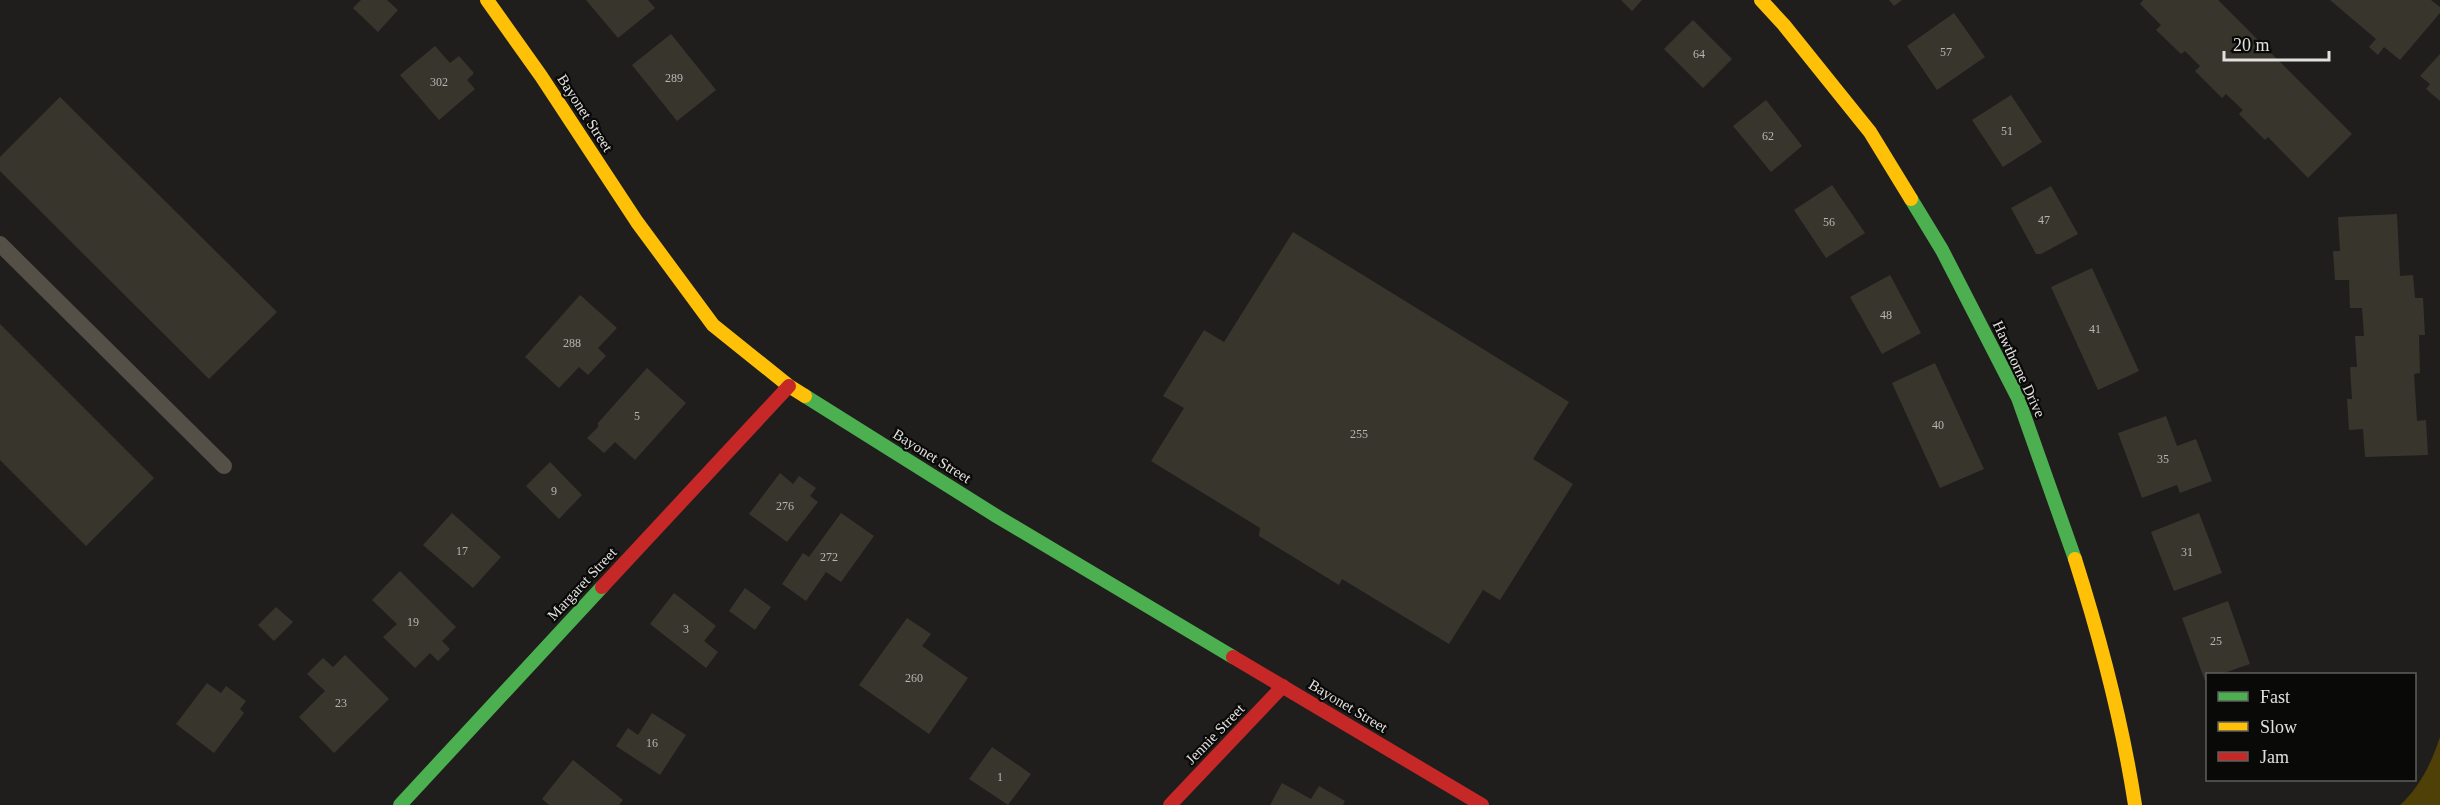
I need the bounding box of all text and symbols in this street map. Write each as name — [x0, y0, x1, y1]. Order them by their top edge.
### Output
scale bar — [2224, 24, 2329, 62]
text: 20 m — [2233, 35, 2270, 55]
house number: 57 — [1940, 45, 1952, 59]
house number: 64 — [1693, 47, 1705, 61]
street label: Bayonet Street — [554, 71, 616, 155]
house number: 289 — [665, 71, 683, 85]
house number: 302 — [430, 75, 448, 89]
house number: 51 — [2001, 124, 2013, 138]
house number: 62 — [1762, 129, 1774, 143]
house number: 47 — [2038, 213, 2050, 227]
house number: 56 — [1823, 215, 1835, 229]
house number: 48 — [1880, 308, 1892, 322]
street label: Hawthorne Drive — [1990, 318, 2048, 420]
house number: 41 — [2089, 322, 2101, 336]
house number: 288 — [563, 336, 581, 350]
house number: 5 — [634, 409, 640, 423]
house number: 40 — [1932, 418, 1944, 432]
street label: Bayonet Street — [890, 426, 975, 487]
house number: 255 — [1350, 427, 1368, 441]
house number: 35 — [2157, 452, 2169, 466]
house number: 9 — [551, 484, 557, 498]
house number: 276 — [776, 499, 794, 513]
house number: 17 — [456, 544, 468, 558]
street label: Margaret Street — [544, 544, 620, 624]
house number: 31 — [2181, 545, 2193, 559]
house number: 272 — [820, 550, 838, 564]
house number: 19 — [407, 615, 419, 629]
house number: 3 — [683, 622, 689, 636]
house number: 25 — [2210, 634, 2222, 648]
house number: 260 — [905, 671, 923, 685]
legend — [2206, 673, 2416, 781]
street label: Bayonet Street — [1306, 676, 1391, 736]
text: Fast — [2260, 687, 2290, 707]
house number: 23 — [335, 696, 347, 710]
street label: Jennie Street — [1182, 700, 1248, 767]
text: Slow — [2260, 717, 2297, 737]
house number: 16 — [646, 736, 658, 750]
text: Jam — [2260, 747, 2289, 767]
house number: 1 — [997, 770, 1003, 784]

